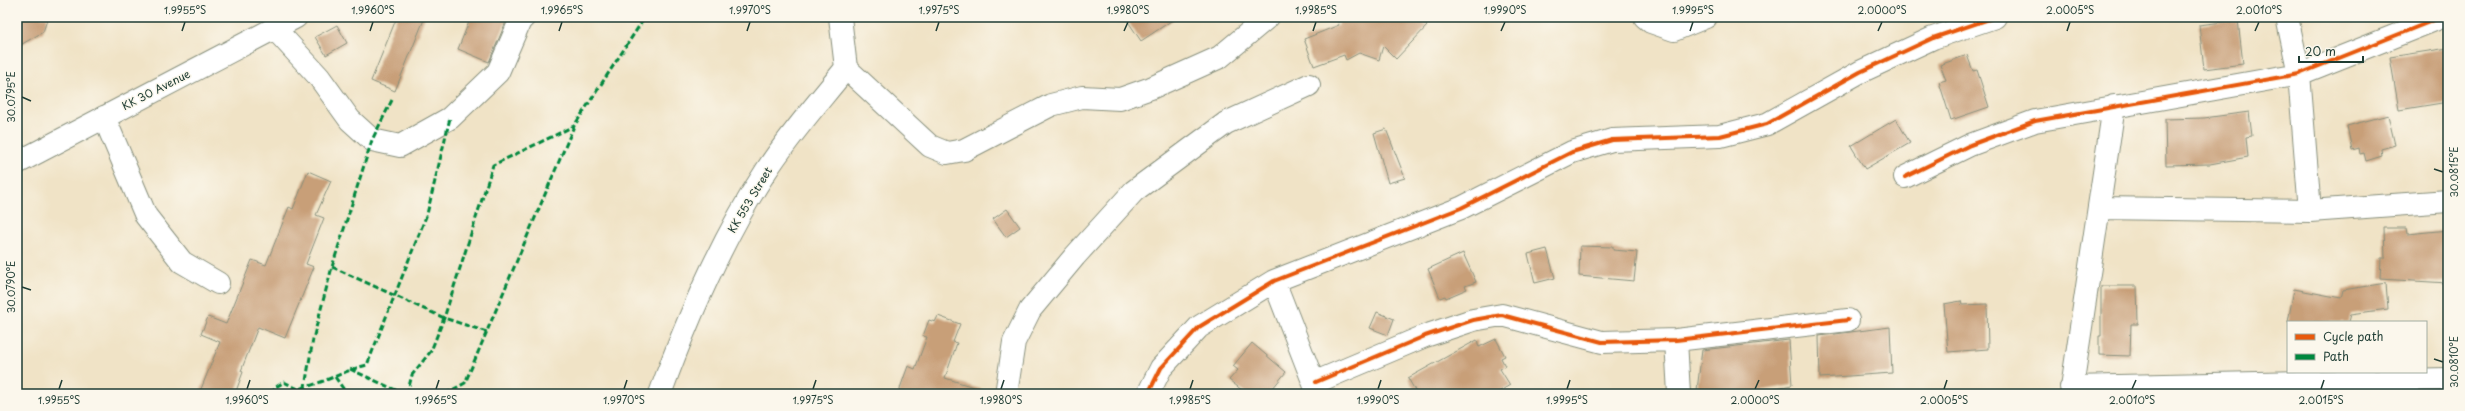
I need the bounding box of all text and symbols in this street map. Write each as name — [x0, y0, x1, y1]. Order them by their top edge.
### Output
text: 1.9955°S — [164, 2, 206, 17]
text: 1.9960°S — [351, 2, 395, 17]
text: 1.9965°S — [541, 2, 583, 17]
text: 1.9970°S — [729, 2, 771, 17]
text: 1.9975°S — [918, 2, 960, 17]
text: 1.9980°S — [1107, 2, 1149, 17]
text: 1.9985°S — [1295, 2, 1337, 17]
text: 1.9990°S — [1484, 2, 1526, 17]
text: 1.9995°S — [1672, 2, 1714, 17]
text: 2.0000°S — [1857, 2, 1907, 17]
text: 2.0005°S — [2046, 2, 2094, 17]
text: 2.0010°S — [2236, 2, 2282, 17]
scale bar — [2299, 38, 2363, 64]
text: 20 m — [2305, 42, 2336, 60]
street label: KK 30 Avenue — [119, 65, 193, 114]
text: 30.0795°E — [3, 71, 18, 123]
text: 30.0815°E — [2446, 146, 2461, 198]
street label: KK 553 Street — [723, 163, 776, 236]
text: 30.0790°E — [3, 261, 18, 313]
legend — [2287, 321, 2427, 373]
text: Cycle path — [2323, 327, 2384, 345]
text: 30.0810°E — [2446, 336, 2461, 388]
text: Path — [2323, 347, 2349, 365]
text: 1.9955°S — [38, 392, 80, 407]
text: 1.9960°S — [225, 392, 269, 407]
text: 1.9965°S — [415, 392, 457, 407]
text: 1.9970°S — [603, 392, 645, 407]
text: 1.9975°S — [792, 392, 834, 407]
text: 1.9980°S — [980, 392, 1022, 407]
text: 1.9985°S — [1169, 392, 1211, 407]
text: 1.9990°S — [1357, 392, 1399, 407]
text: 1.9995°S — [1546, 392, 1588, 407]
text: 2.0000°S — [1730, 392, 1780, 407]
text: 2.0005°S — [1920, 392, 1968, 407]
text: 2.0010°S — [2109, 392, 2155, 407]
text: 2.0015°S — [2298, 392, 2344, 407]

